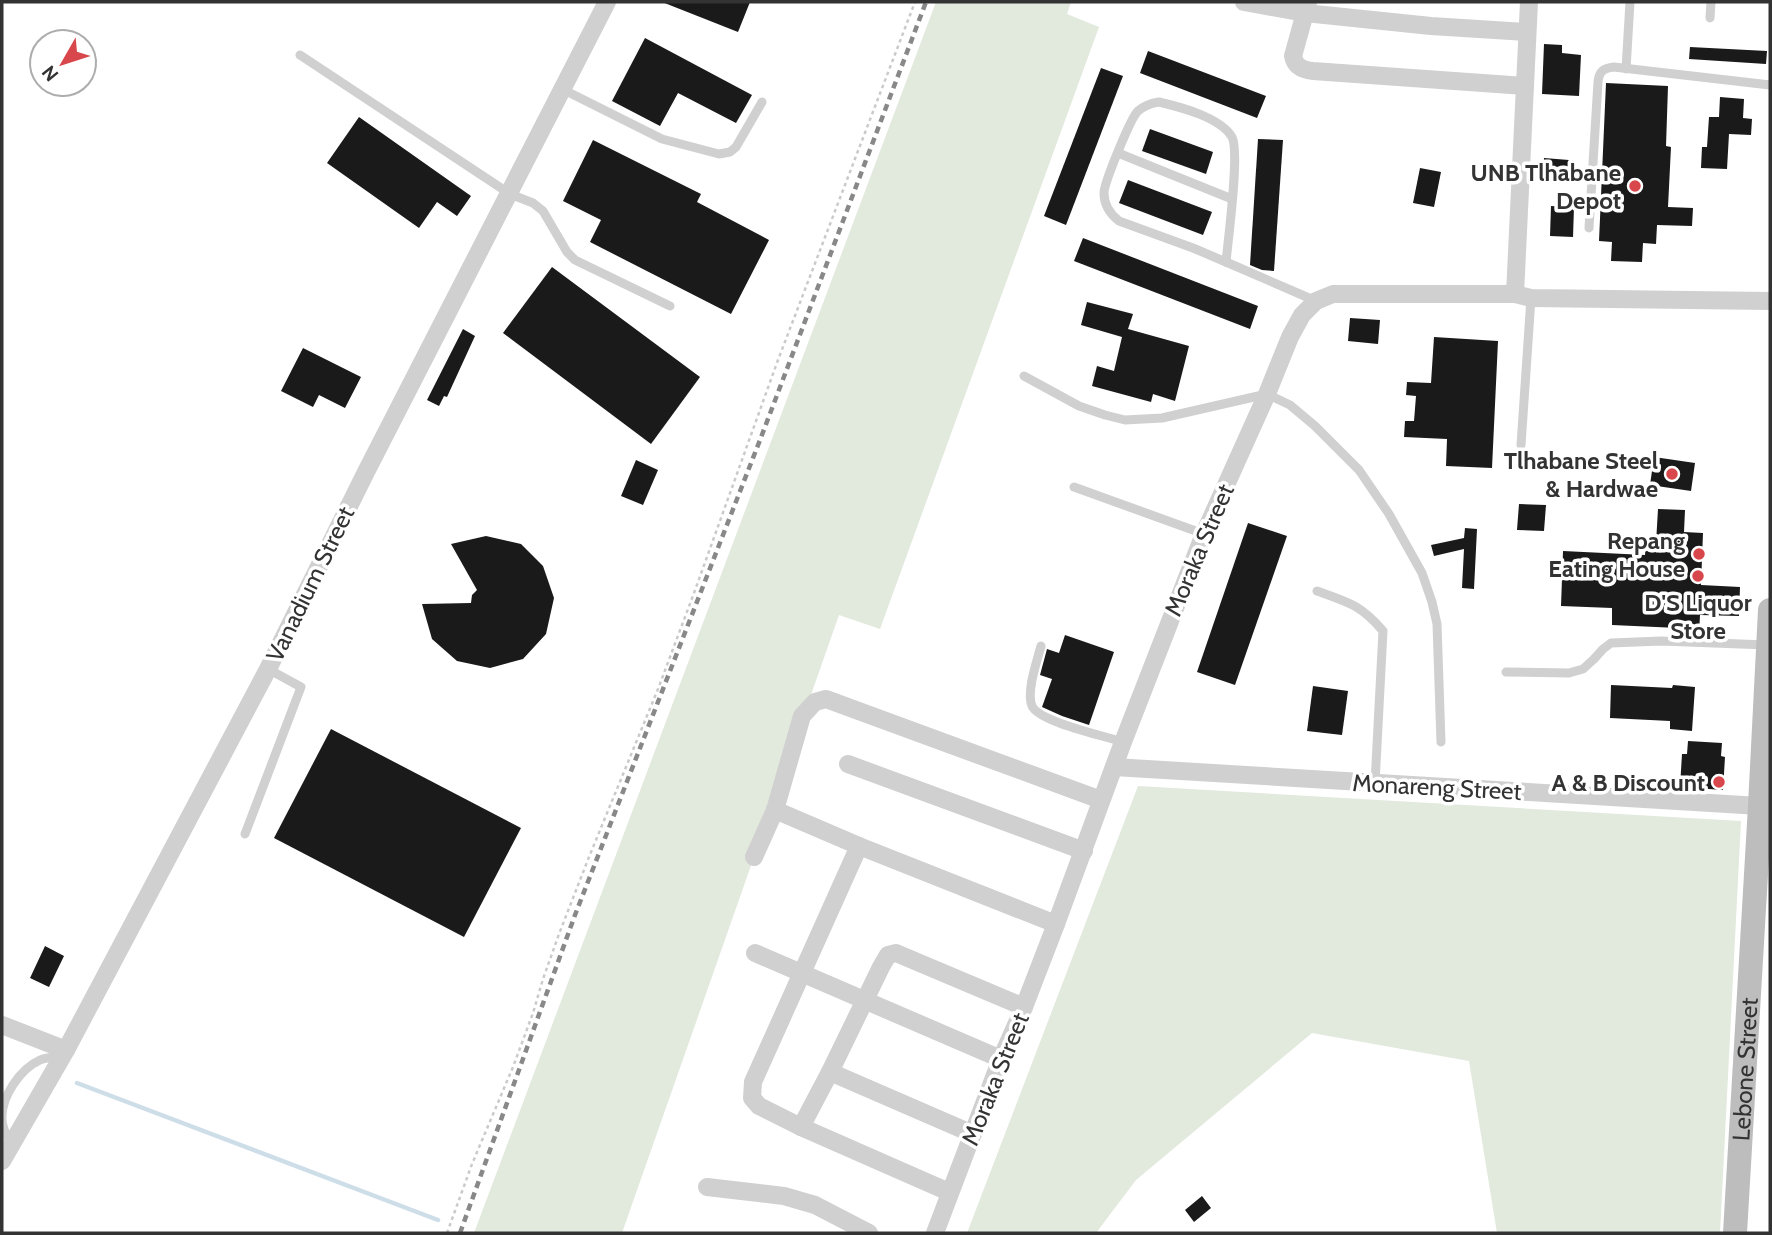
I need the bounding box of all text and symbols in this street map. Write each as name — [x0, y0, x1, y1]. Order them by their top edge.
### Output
north arrow — [28, 28, 98, 98]
text: N — [37, 61, 63, 86]
place label: UNB Tlhabane Depot — [1470, 158, 1621, 215]
marker: UNB Tlhabane Depot — [1627, 178, 1643, 194]
place label: Tlhabane Steel & Hardwae — [1504, 446, 1658, 503]
marker: Tlhabane Steel & Hardwae — [1664, 466, 1680, 482]
street label: Moraka Street — [1158, 480, 1240, 620]
street label: Vanadium Street — [260, 502, 360, 666]
place label: Repang Eating House — [1548, 526, 1685, 583]
marker: Repang Eating House — [1691, 546, 1707, 562]
marker: D'S Liquor Store — [1690, 568, 1706, 584]
place label: D'S Liquor Store — [1644, 588, 1752, 645]
street label: Monareng Street — [1352, 768, 1522, 806]
place label: A & B Discount — [1552, 768, 1705, 797]
marker: A & B Discount — [1711, 774, 1727, 790]
street label: Lebone Street — [1726, 997, 1763, 1142]
street label: Moraka Street — [955, 1008, 1035, 1150]

